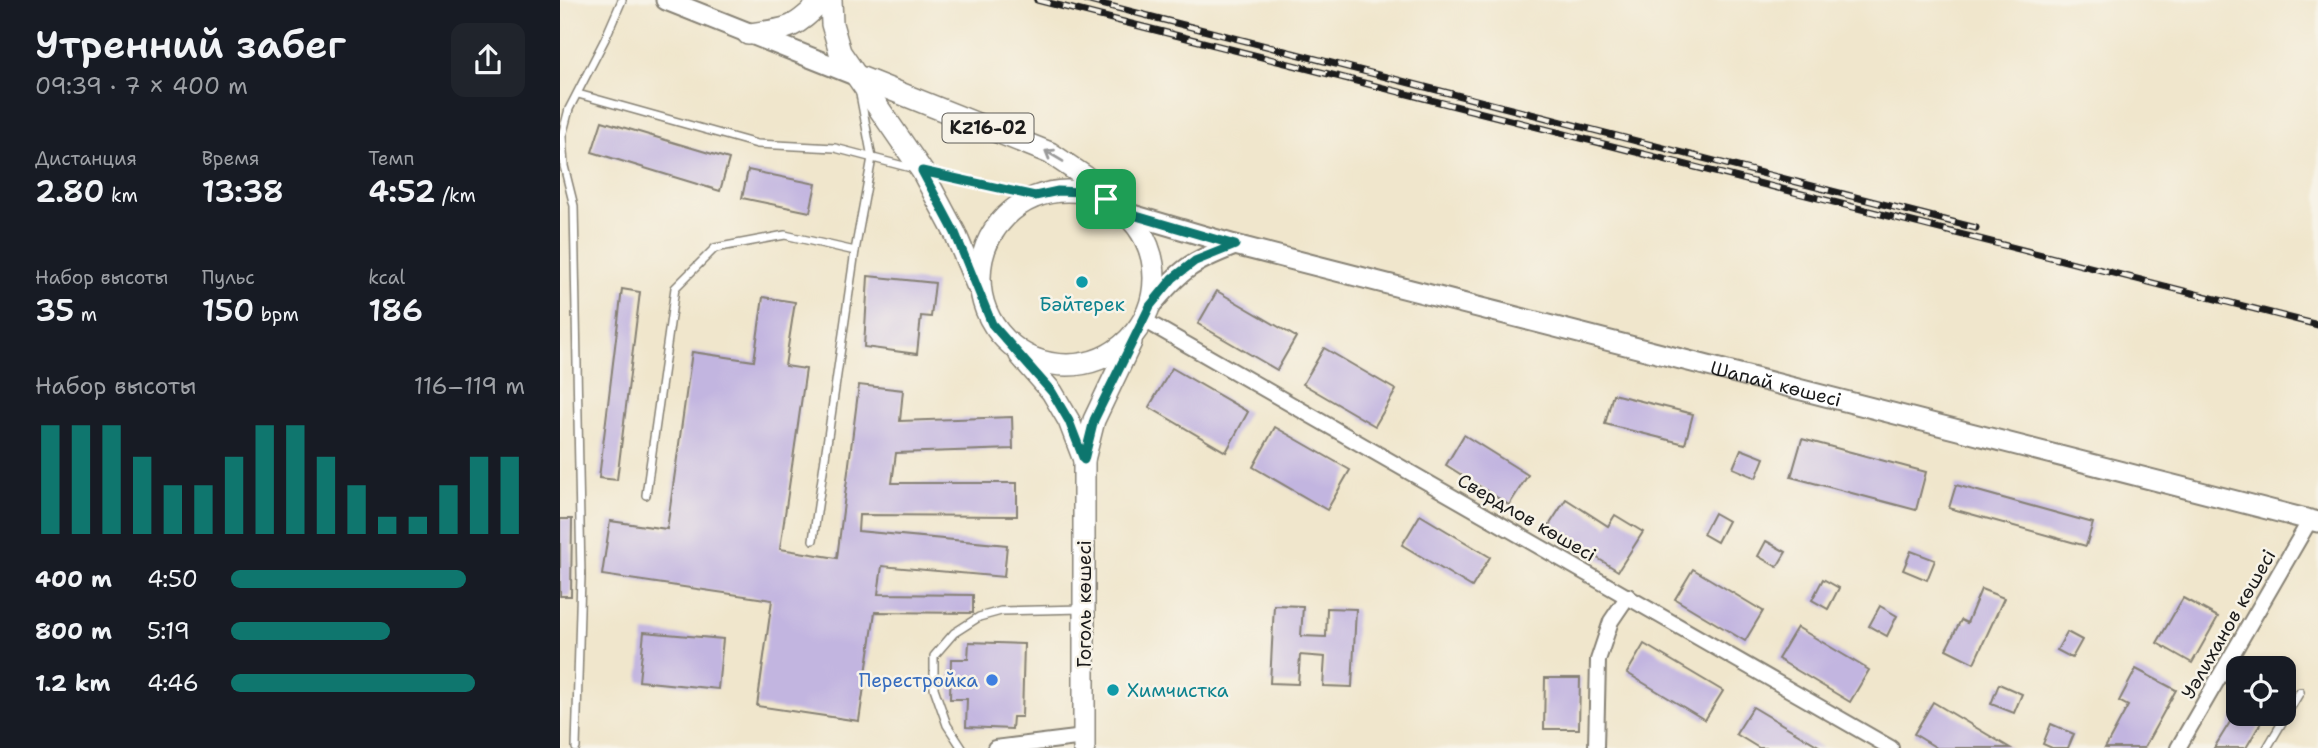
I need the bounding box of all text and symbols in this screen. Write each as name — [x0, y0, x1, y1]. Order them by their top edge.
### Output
text: Утренний забег — [35, 19, 346, 70]
button: share — [451, 23, 525, 97]
text: 09:39 · 7 × 400 m — [35, 71, 248, 101]
road number: KZ16-02 — [942, 113, 1034, 142]
text: Дистанция — [35, 146, 137, 171]
text: Время — [202, 146, 260, 171]
text: Темп — [368, 146, 414, 171]
one-way arrow — [1044, 149, 1064, 163]
pin — [1076, 169, 1136, 229]
text: 2.80 — [35, 171, 105, 212]
text: 13:38 — [202, 171, 284, 212]
text: 4:52 — [368, 171, 436, 212]
icon: arrive — [1087, 180, 1125, 218]
text: km — [105, 183, 138, 208]
text: /km — [436, 183, 476, 208]
text: Набор высоты — [35, 265, 168, 290]
text: Пульс — [202, 265, 255, 290]
text: kcal — [368, 265, 405, 290]
marker: Бәйтерек — [1074, 274, 1090, 290]
text: 35 — [35, 290, 74, 331]
text: 150 — [202, 290, 254, 331]
text: 186 — [368, 290, 423, 331]
place label: Бәйтерек — [1039, 292, 1125, 317]
text: m — [74, 302, 97, 327]
text: bpm — [254, 302, 299, 327]
street label: Шапай көшесі — [1708, 355, 1844, 413]
text: Набор высоты — [35, 371, 196, 401]
text: 116–119 m — [414, 371, 525, 401]
street label: Свердлов көшесі — [1453, 468, 1601, 567]
street label: Гоголь көшесі — [1072, 540, 1097, 668]
street label: Уәлиханов көшесі — [2175, 545, 2281, 704]
text: 400 m — [35, 564, 112, 594]
text: 4:50 — [147, 564, 198, 594]
text: 800 m — [35, 616, 112, 646]
text: 5:19 — [147, 616, 190, 646]
map controls — [2226, 656, 2296, 726]
button: locate — [2226, 656, 2296, 726]
text: 1.2 km — [35, 668, 111, 698]
text: 4:46 — [147, 668, 199, 698]
place label: Перестройка — [859, 668, 978, 693]
marker: Перестройка — [984, 672, 1000, 688]
place label: Химчистка — [1127, 678, 1229, 703]
marker: Химчистка — [1105, 682, 1121, 698]

